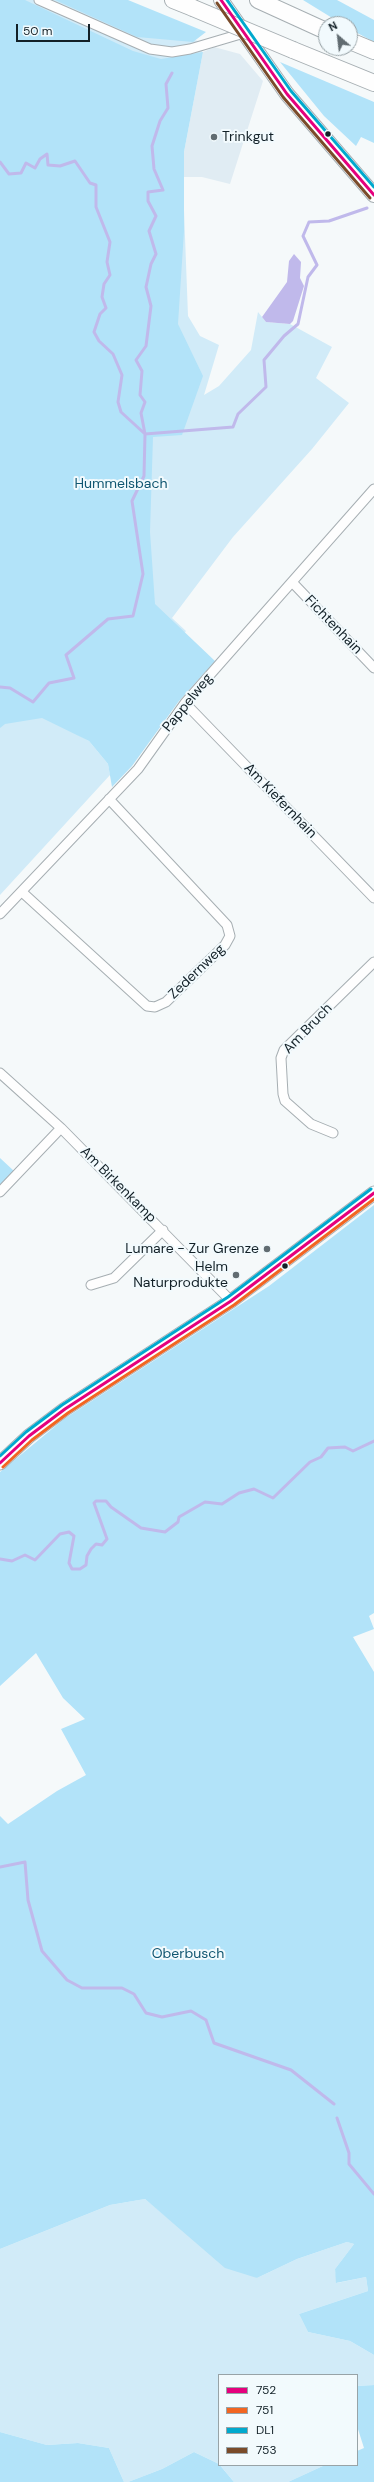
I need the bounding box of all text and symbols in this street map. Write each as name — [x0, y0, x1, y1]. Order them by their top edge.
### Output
scale bar — [18, 16, 92, 42]
north arrow — [318, 16, 358, 56]
text: N — [326, 18, 340, 34]
text: 50 m — [23, 23, 52, 39]
place label: Trinkgut — [222, 129, 274, 145]
unlabelled marker — [323, 129, 333, 139]
marker: Trinkgut — [209, 132, 219, 142]
park label: Hummelsbach — [74, 476, 168, 492]
street label: Fichtenhain — [301, 592, 365, 658]
street label: Pappelweg — [159, 670, 217, 736]
street label: Am Kiefernhain — [240, 760, 320, 842]
street label: Zedernweg — [165, 941, 229, 1003]
street label: Am Bruch — [280, 1000, 336, 1058]
street label: Am Birkenkamp — [76, 1143, 160, 1227]
place label: Lumare - Zur Grenze — [125, 1241, 259, 1257]
marker: Lumare - Zur Grenze — [262, 1244, 272, 1254]
place label: Helm Naturprodukte — [133, 1259, 228, 1292]
unlabelled marker — [280, 1261, 290, 1271]
marker: Helm Naturprodukte — [231, 1270, 241, 1280]
park label: Oberbusch — [152, 1946, 224, 1962]
legend — [218, 2374, 358, 2466]
text: 752 — [256, 2382, 276, 2398]
text: 751 — [256, 2402, 273, 2418]
text: DL1 — [256, 2422, 274, 2438]
text: 753 — [256, 2442, 276, 2458]

